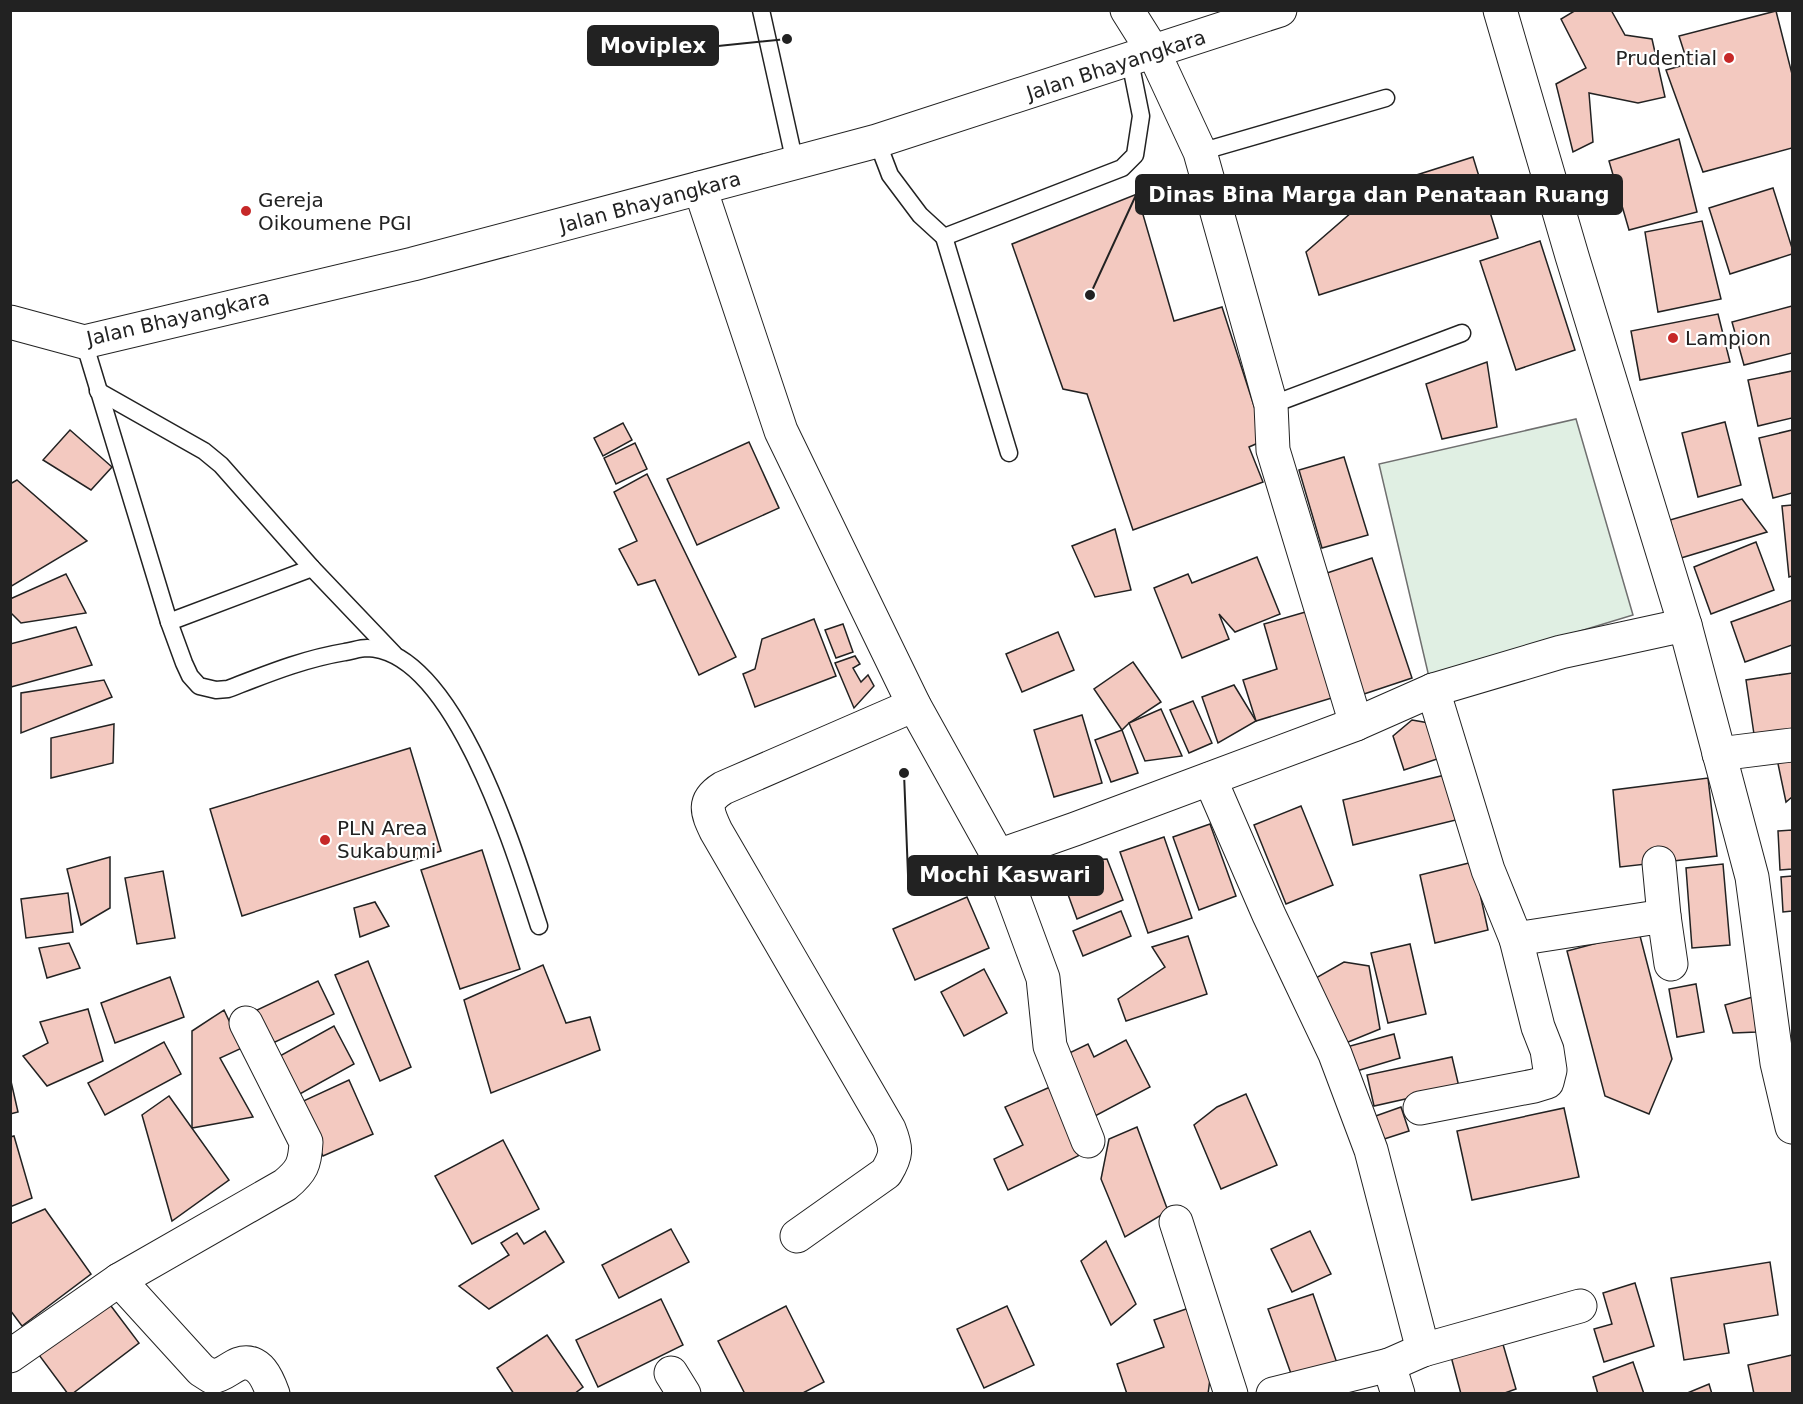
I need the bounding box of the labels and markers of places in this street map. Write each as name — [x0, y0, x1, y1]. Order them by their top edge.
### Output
callout: Moviplex — [588, 26, 718, 65]
place label: Prudential — [1616, 46, 1717, 70]
marker: Prudential — [1722, 51, 1736, 65]
callout: Dinas Bina Marga dan Penataan Ruang — [1136, 175, 1622, 214]
place label: Gereja Oikoumene PGI — [258, 188, 412, 235]
marker: Gereja Oikoumene PGI — [239, 204, 253, 218]
place label: Lampion — [1685, 326, 1771, 350]
marker: Lampion — [1666, 331, 1680, 345]
place label: PLN Area Sukabumi — [337, 816, 436, 863]
marker: PLN Area Sukabumi — [318, 833, 332, 847]
callout: Mochi Kaswari — [908, 856, 1103, 895]

